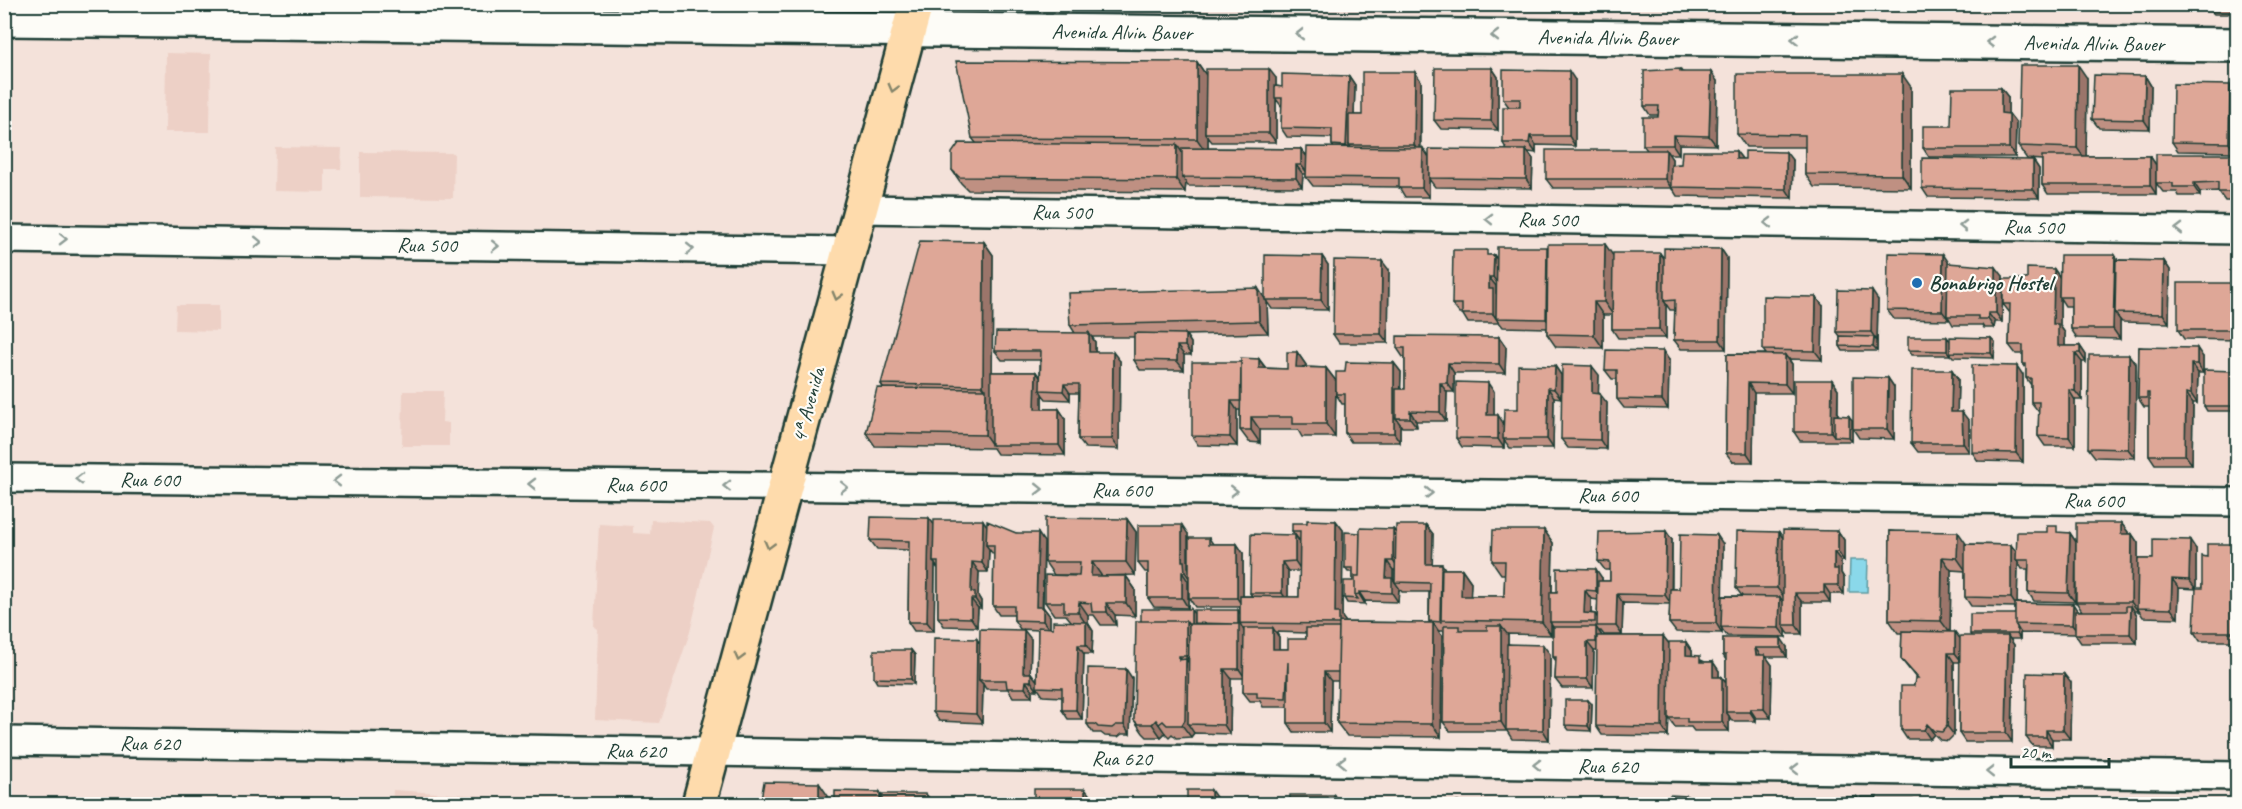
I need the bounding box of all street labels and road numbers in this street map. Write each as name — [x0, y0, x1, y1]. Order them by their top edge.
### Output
street label: Avenida Alvin Bauer — [1051, 18, 1195, 46]
street label: Avenida Alvin Bauer — [1537, 24, 1681, 52]
street label: Avenida Alvin Bauer — [2023, 30, 2167, 57]
street label: Rua 500 — [1032, 199, 1094, 226]
street label: Rua 500 — [1518, 206, 1580, 233]
street label: Rua 500 — [2004, 213, 2066, 240]
street label: Rua 500 — [397, 232, 459, 258]
street label: 4ª Avenida — [786, 362, 831, 445]
street label: Rua 600 — [120, 466, 182, 493]
street label: Rua 600 — [606, 471, 668, 498]
street label: Rua 600 — [1092, 477, 1154, 503]
street label: Rua 600 — [1578, 482, 1640, 509]
street label: Rua 600 — [2064, 487, 2126, 514]
street label: Rua 620 — [120, 730, 182, 757]
street label: Rua 620 — [606, 737, 668, 764]
street label: Rua 620 — [1092, 745, 1154, 772]
street label: Rua 620 — [1577, 753, 1640, 780]

